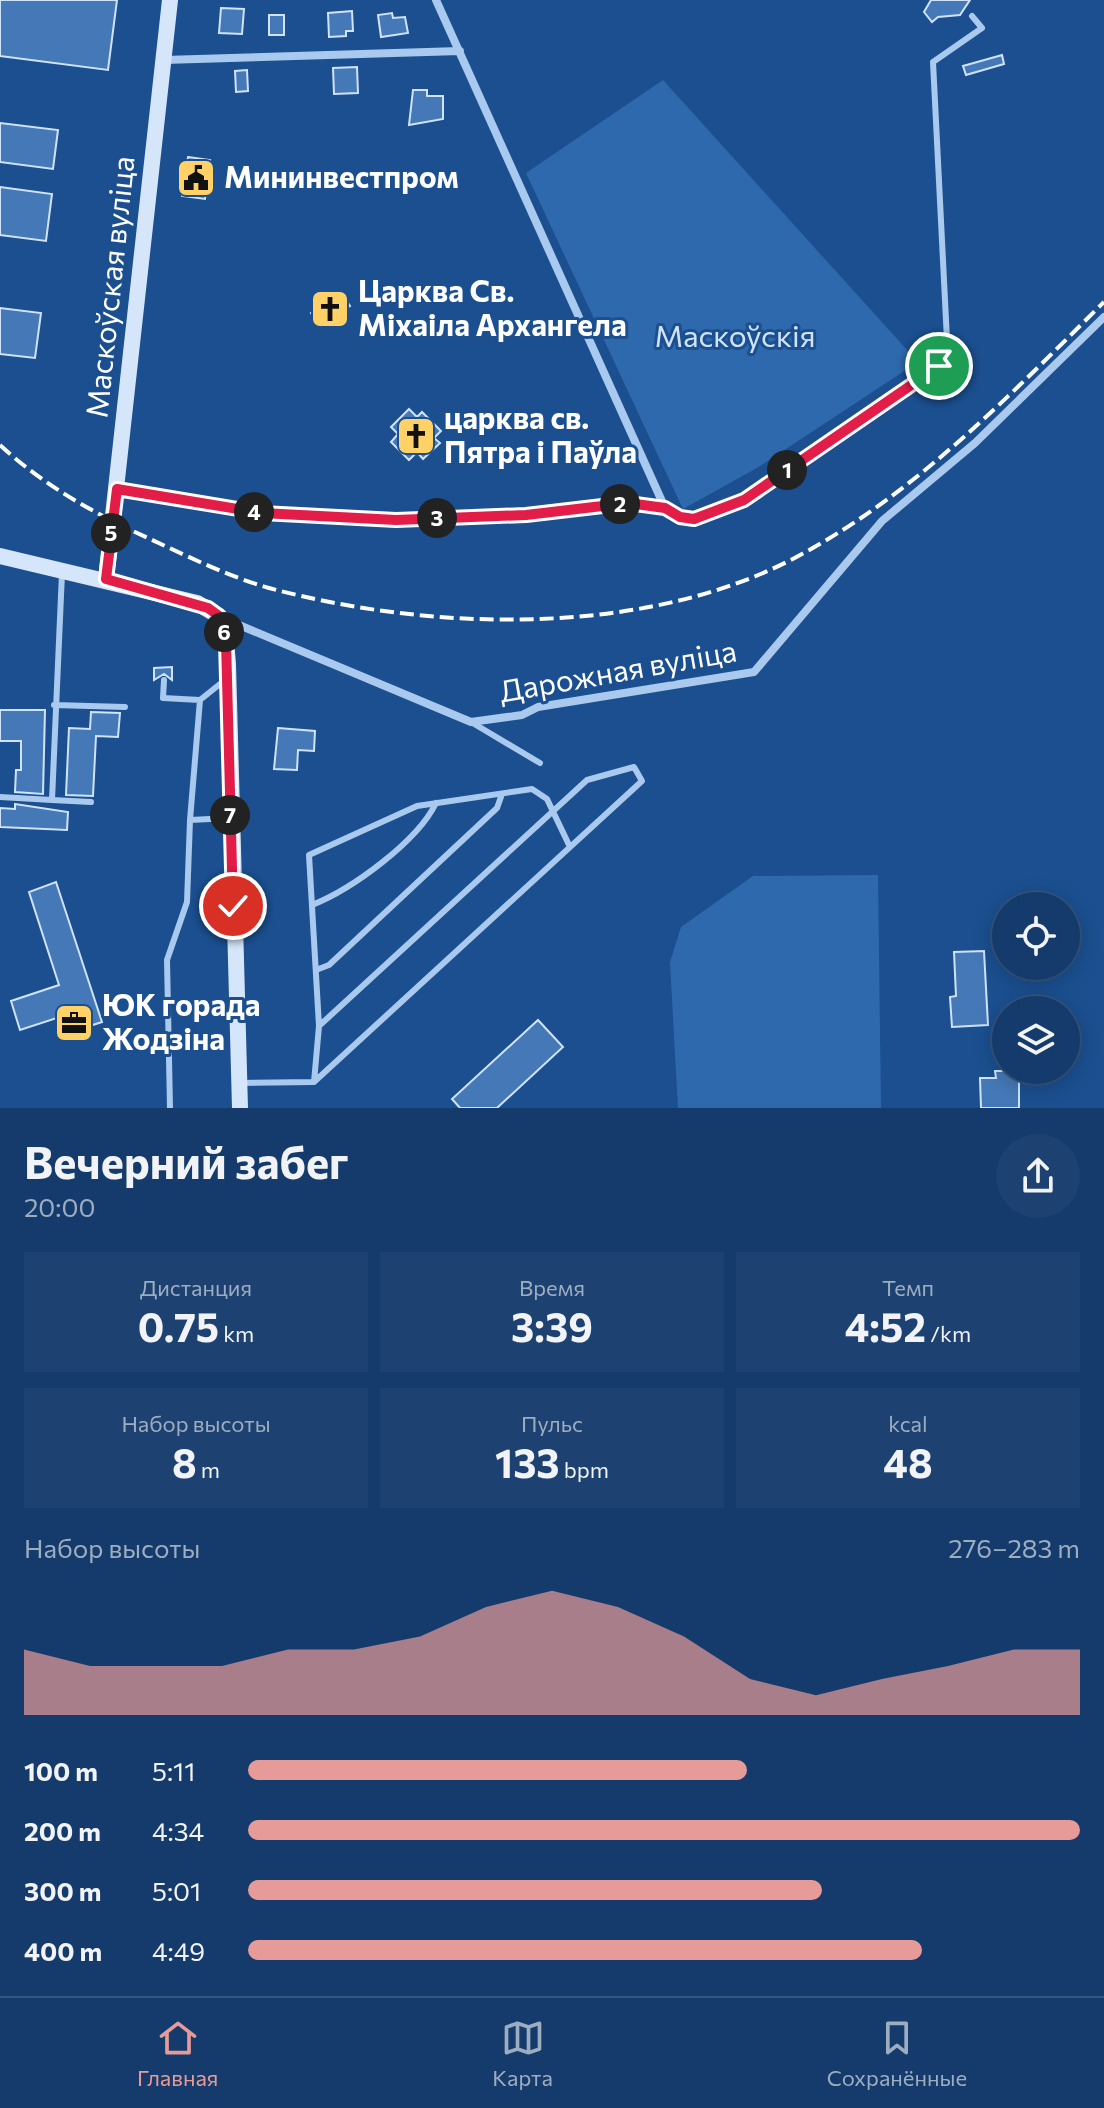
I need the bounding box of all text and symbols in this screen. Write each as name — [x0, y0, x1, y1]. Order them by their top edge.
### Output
street label: Маскоўская вуліца — [76, 154, 141, 419]
public building icon: Мининвестпром — [175, 157, 217, 199]
place label: Мининвестпром — [224, 157, 459, 194]
place label: Царква Св. Міхаіла Архангела — [358, 271, 627, 342]
church icon: Царква Св. Міхаіла Архангела — [309, 288, 351, 330]
park label: Маскоўскія — [655, 316, 815, 353]
pin — [905, 332, 973, 400]
icon: arrive — [917, 344, 961, 388]
place label: царква св. Пятра і Паўла — [444, 398, 637, 469]
church icon: царква св. Пятра і Паўла — [395, 415, 437, 457]
pin: 1 — [767, 450, 807, 490]
text: 1 — [782, 456, 792, 483]
pin: 2 — [600, 484, 640, 524]
text: 2 — [614, 490, 626, 517]
pin: 4 — [234, 492, 274, 532]
text: 4 — [247, 498, 261, 525]
pin: 3 — [417, 498, 457, 538]
text: 3 — [431, 504, 443, 531]
pin: 5 — [91, 513, 131, 553]
text: 5 — [105, 519, 117, 546]
pin: 6 — [204, 612, 244, 652]
text: 6 — [217, 618, 231, 645]
street label: Дарожная вуліца — [496, 630, 739, 709]
pin: 7 — [210, 795, 250, 835]
text: 7 — [224, 801, 236, 828]
pin — [199, 872, 267, 940]
icon: check — [211, 884, 255, 928]
map controls — [992, 892, 1080, 1084]
button: locate — [992, 892, 1080, 980]
place label: ЮК горада Жодзіна — [102, 985, 260, 1056]
button: layers — [992, 996, 1080, 1084]
office icon: ЮК горада Жодзіна — [53, 1002, 95, 1044]
text: Вечерний забег — [24, 1134, 349, 1188]
button: share — [996, 1134, 1080, 1218]
text: 20:00 — [24, 1191, 95, 1222]
text: Дистанция — [140, 1274, 252, 1301]
text: Время — [519, 1274, 585, 1301]
text: Темп — [882, 1274, 934, 1301]
text: 0.75 — [138, 1301, 219, 1350]
text: 3:39 — [511, 1301, 593, 1350]
text: 4:52 — [845, 1301, 926, 1350]
text: km — [219, 1320, 254, 1347]
text: /km — [926, 1320, 971, 1347]
text: Набор высоты — [121, 1410, 271, 1437]
text: Пульс — [521, 1410, 583, 1437]
text: kcal — [888, 1410, 928, 1437]
text: 8 — [172, 1437, 197, 1486]
text: 133 — [495, 1437, 560, 1486]
text: 48 — [883, 1437, 933, 1486]
text: m — [197, 1456, 220, 1483]
text: bpm — [560, 1456, 609, 1483]
text: Набор высоты — [24, 1532, 200, 1563]
text: 276–283 m — [948, 1532, 1080, 1563]
text: 100 m — [24, 1755, 98, 1786]
text: 5:11 — [152, 1755, 195, 1786]
text: 200 m — [24, 1815, 101, 1846]
text: 4:34 — [152, 1815, 204, 1846]
text: 300 m — [24, 1875, 101, 1906]
text: 5:01 — [152, 1875, 201, 1906]
text: 400 m — [24, 1935, 102, 1966]
text: 4:49 — [152, 1935, 205, 1966]
tab: Главная — [137, 2016, 218, 2091]
tab: Карта — [492, 2016, 553, 2091]
tab: Сохранённые — [827, 2016, 967, 2091]

